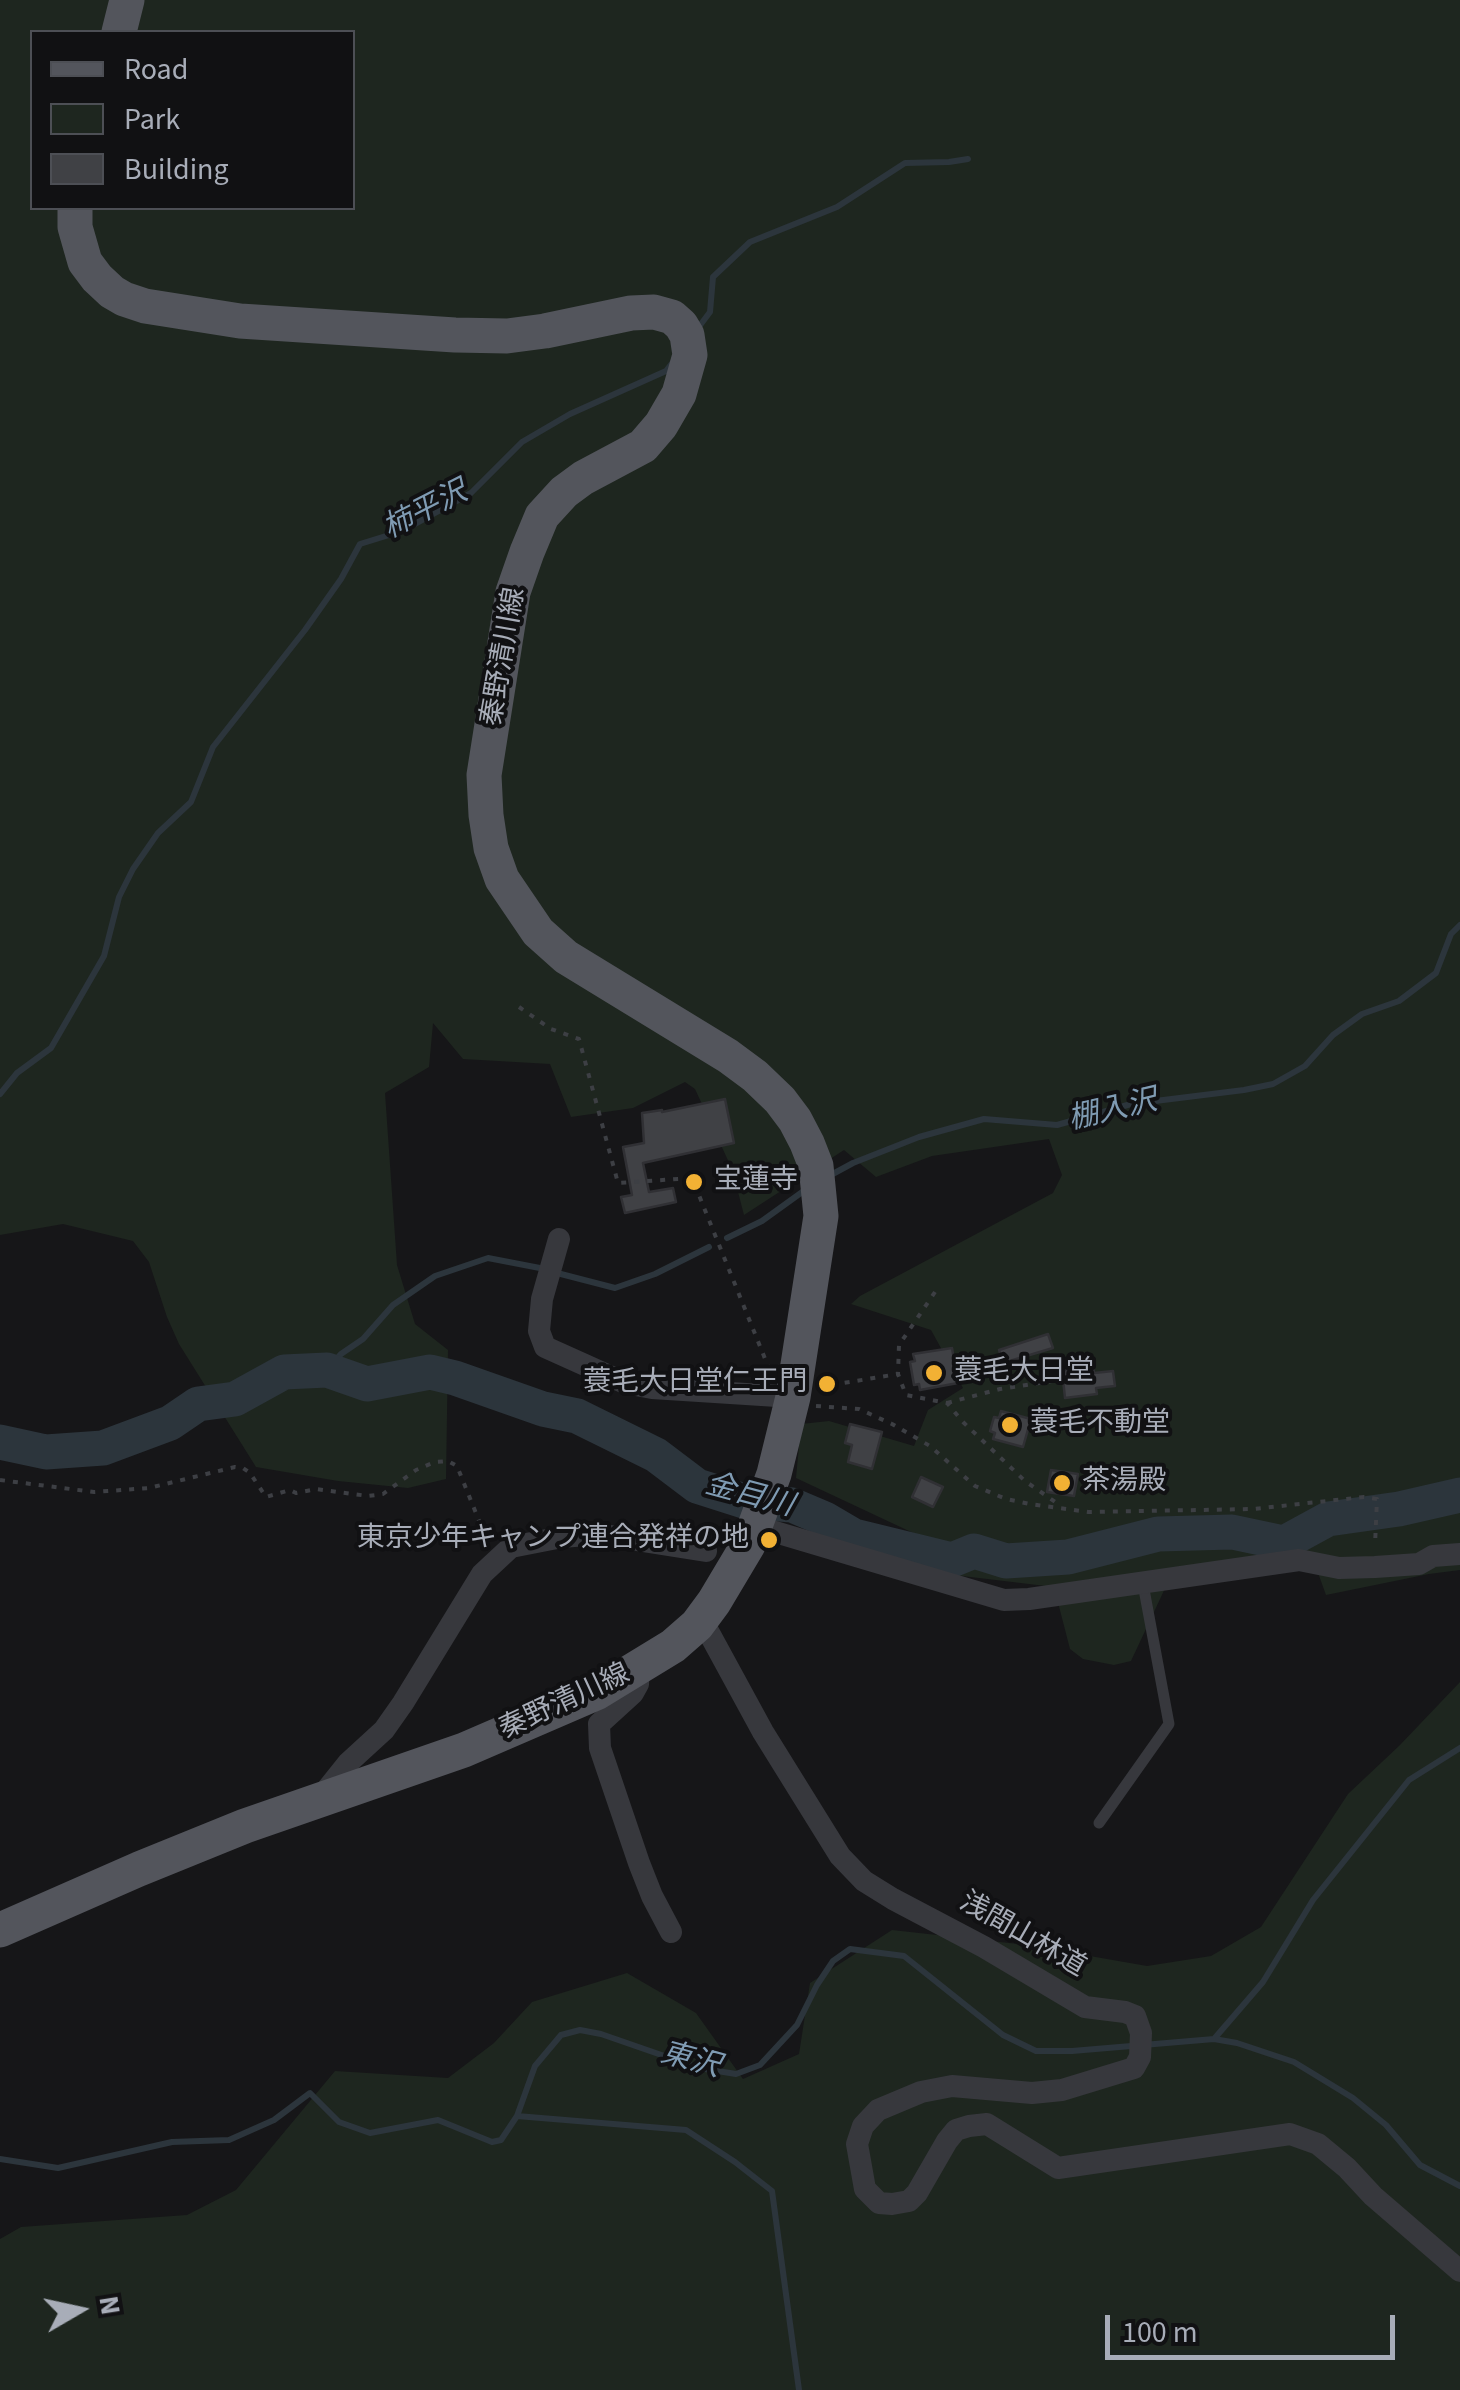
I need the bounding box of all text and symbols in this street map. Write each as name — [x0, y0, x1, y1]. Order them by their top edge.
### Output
legend — [30, 30, 355, 210]
text: Road — [124, 48, 188, 91]
text: Park — [124, 98, 180, 141]
text: Building — [124, 148, 229, 191]
water label: 柿平沢 — [378, 476, 474, 548]
street label: 秦野清川線 — [476, 585, 534, 729]
water label: 棚入沢 — [1065, 1084, 1161, 1140]
place label: 宝蓮寺 — [714, 1165, 798, 1199]
marker: 宝蓮寺 — [683, 1171, 705, 1193]
place label: 蓑毛大日堂 — [954, 1356, 1094, 1390]
marker: 蓑毛大日堂 — [923, 1362, 945, 1384]
place label: 蓑毛大日堂仁王門 — [583, 1367, 807, 1401]
marker: 蓑毛大日堂仁王門 — [816, 1373, 838, 1395]
place label: 蓑毛不動堂 — [1030, 1408, 1170, 1442]
marker: 蓑毛不動堂 — [999, 1414, 1021, 1436]
place label: 茶湯殿 — [1082, 1466, 1166, 1500]
water label: 金目川 — [701, 1468, 797, 1526]
marker: 茶湯殿 — [1051, 1472, 1073, 1494]
place label: 東京少年キャンプ連合発祥の地 — [357, 1523, 749, 1557]
marker: 東京少年キャンプ連合発祥の地 — [758, 1529, 780, 1551]
street label: 秦野清川線 — [494, 1658, 636, 1748]
street label: 浅間山林道 — [953, 1886, 1091, 1986]
water label: 東沢 — [656, 2037, 724, 2087]
north arrow — [30, 2260, 130, 2360]
text: N — [88, 2293, 131, 2318]
scale bar — [1110, 2295, 1400, 2357]
text: 100 m — [1122, 2311, 1198, 2354]

